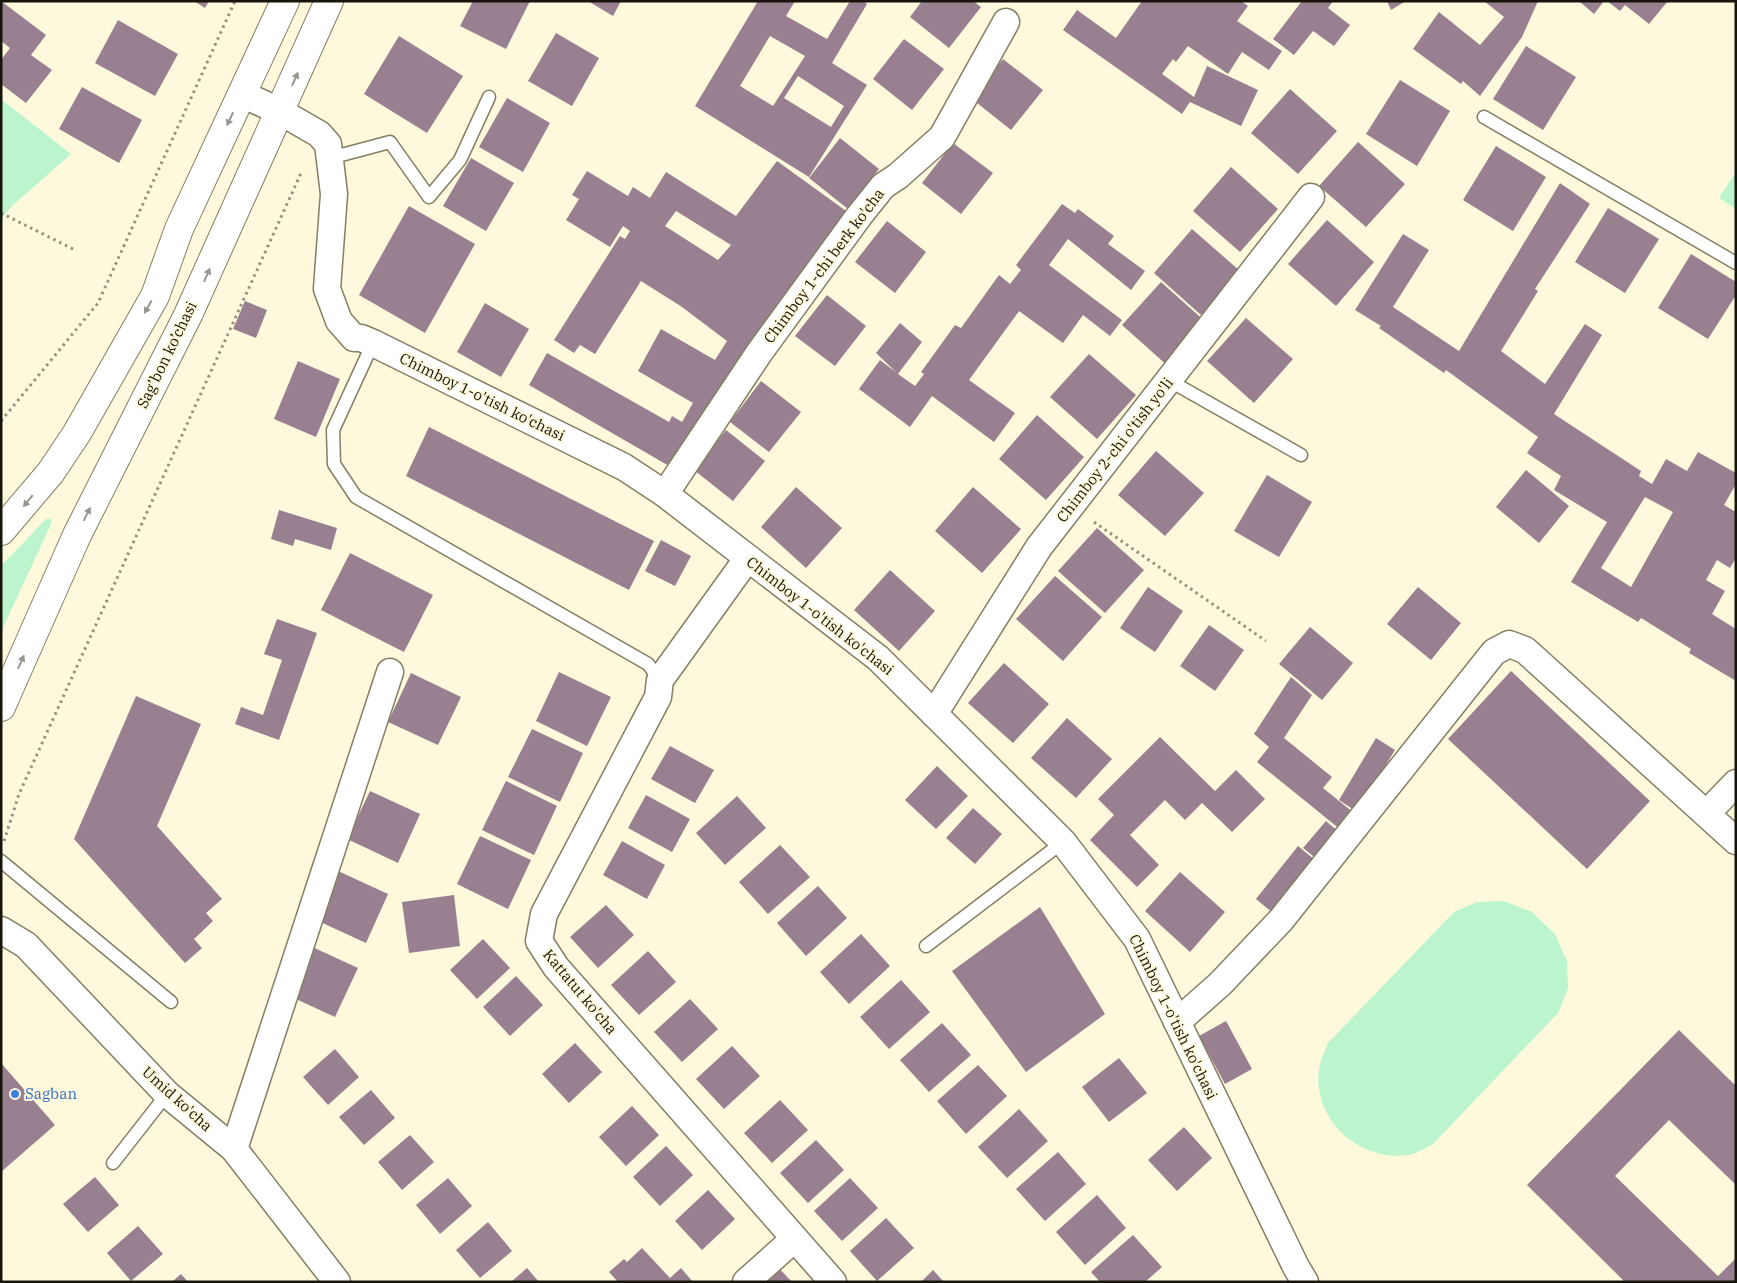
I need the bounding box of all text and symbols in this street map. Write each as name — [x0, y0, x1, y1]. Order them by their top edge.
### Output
one-way arrow — [292, 72, 300, 86]
one-way arrow — [226, 112, 234, 127]
street label: Chimboy 1-chi berk ko'cha — [759, 185, 888, 347]
one-way arrow — [203, 268, 211, 282]
street label: Sag’bon ko’chasi — [132, 298, 201, 411]
one-way arrow — [144, 300, 153, 314]
street label: Chimboy 1-o'tish ko'chasi — [396, 348, 568, 445]
street label: Chimboy 2-chi o'tish yo'li — [1052, 373, 1177, 526]
one-way arrow — [22, 494, 33, 507]
one-way arrow — [84, 507, 92, 521]
street label: Chimboy 1-o'tish ko'chasi — [743, 552, 898, 679]
one-way arrow — [17, 655, 25, 669]
street label: Chimboy 1-o'tish ko'chasi — [1125, 931, 1222, 1103]
street label: Kattatut ko'cha — [539, 945, 622, 1038]
street label: Umid ko'cha — [138, 1062, 216, 1135]
place label: Sagban — [25, 1084, 77, 1103]
marker: Sagban — [9, 1088, 21, 1100]

